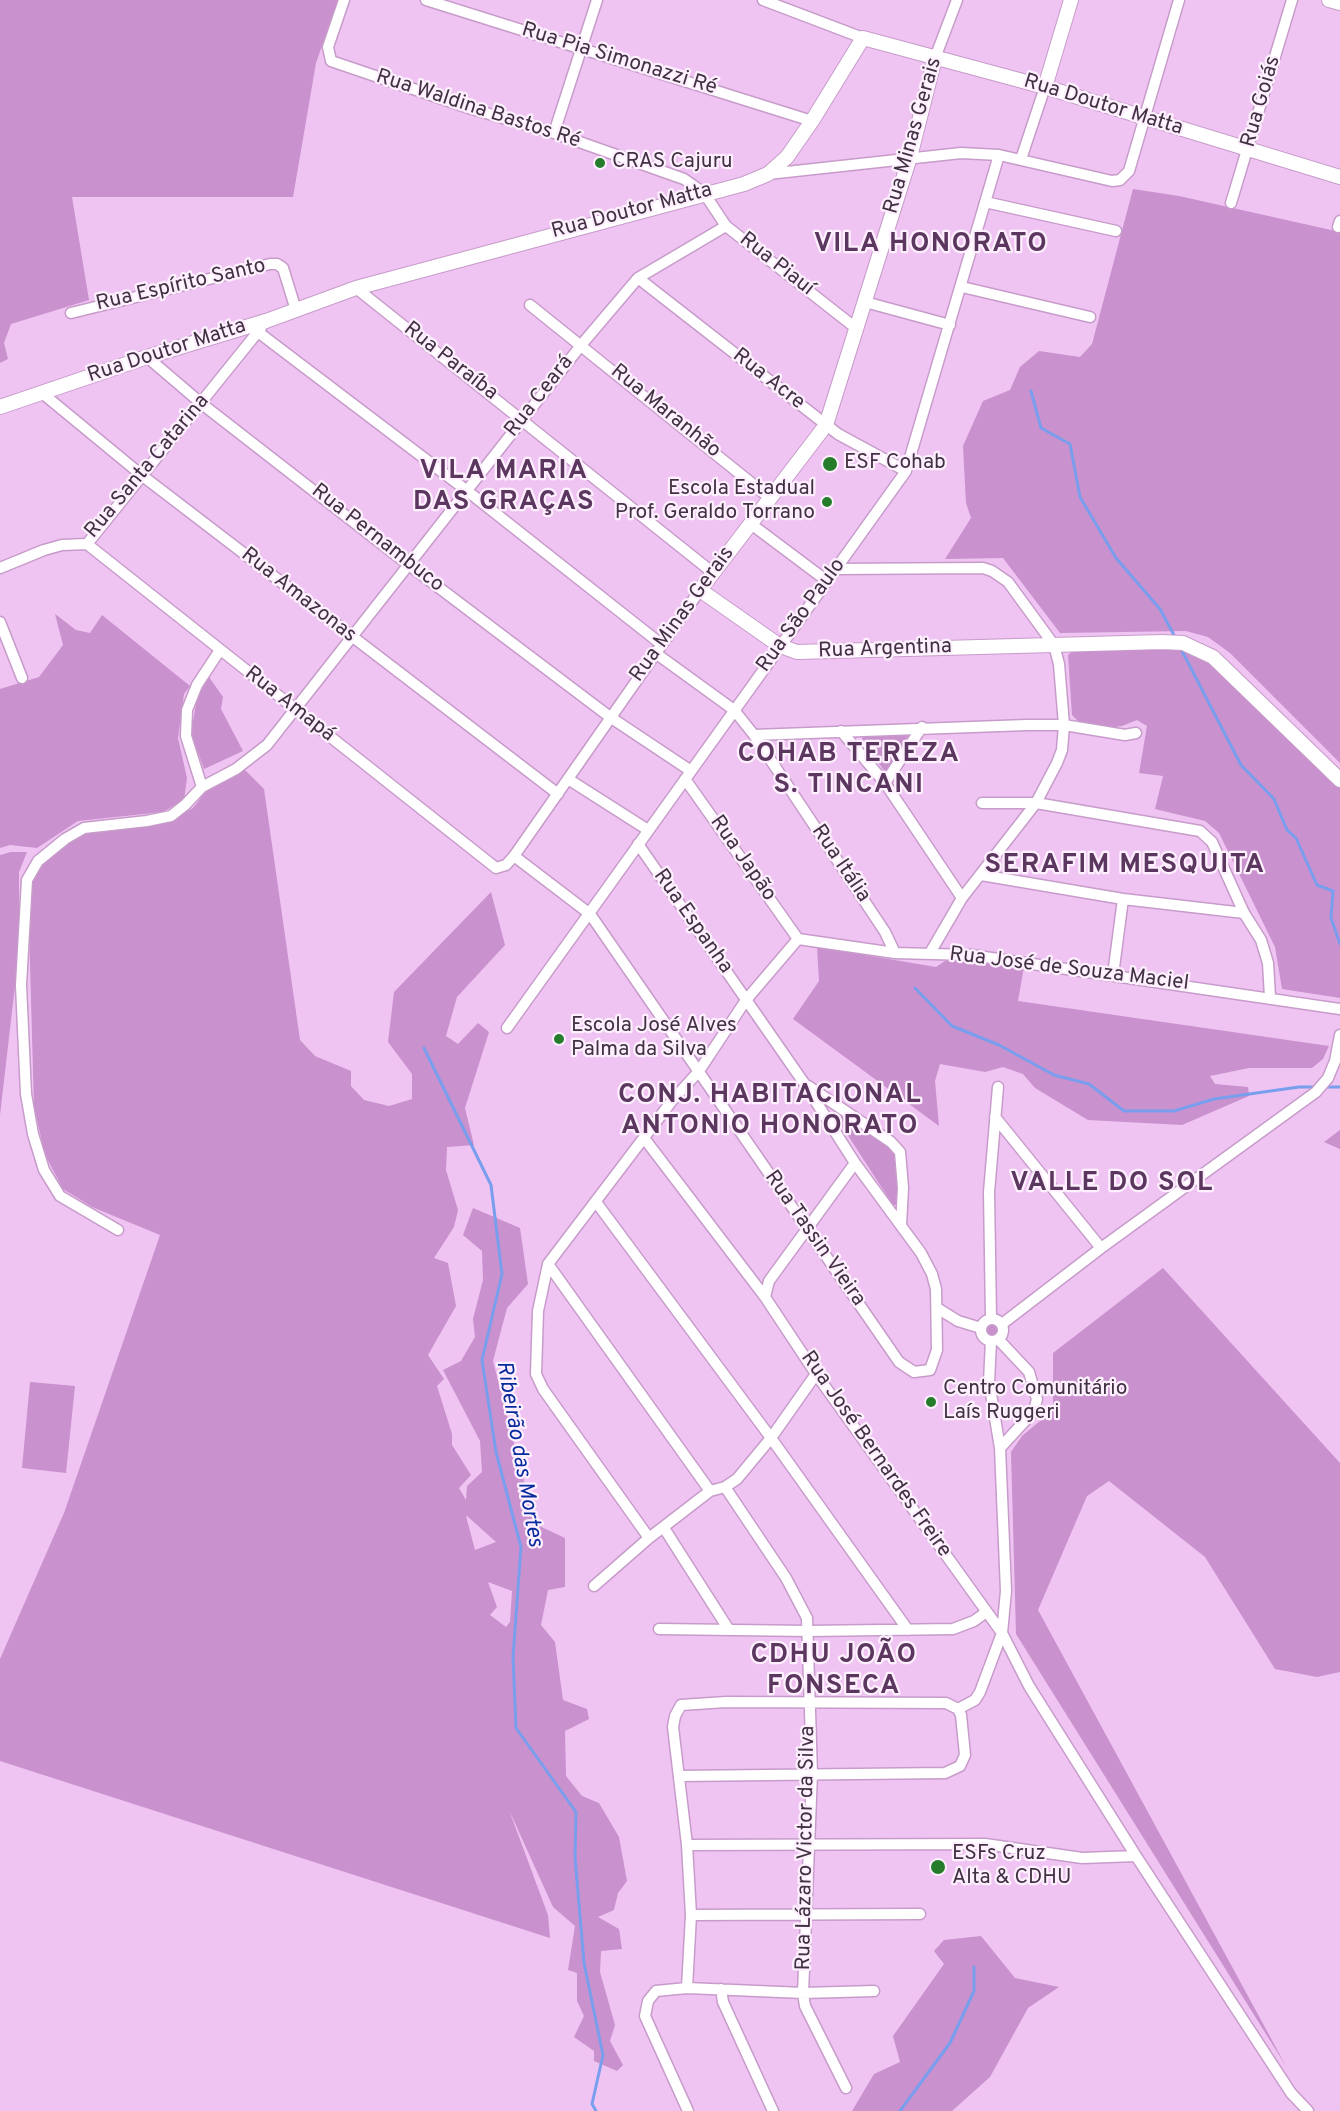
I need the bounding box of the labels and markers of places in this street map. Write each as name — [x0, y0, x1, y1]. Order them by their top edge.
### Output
place label: CRAS Cajuru — [612, 150, 733, 176]
marker: CRAS Cajuru — [593, 156, 607, 170]
place label: ESF Cohab — [844, 451, 946, 477]
marker: ESF Cohab — [821, 455, 839, 473]
place label: Escola Estadual Prof. Geraldo Torrano — [615, 477, 815, 527]
marker: Escola Estadual Prof. Geraldo Torrano — [820, 495, 834, 509]
place label: Escola José Alves Palma da Silva — [571, 1014, 737, 1064]
marker: Escola José Alves Palma da Silva — [552, 1032, 566, 1046]
place label: Centro Comunitário Laís Ruggeri — [943, 1377, 1127, 1427]
marker: Centro Comunitário Laís Ruggeri — [924, 1395, 938, 1409]
place label: ESFs Cruz Alta & CDHU — [952, 1842, 1071, 1892]
marker: ESFs Cruz Alta & CDHU — [929, 1858, 947, 1876]

